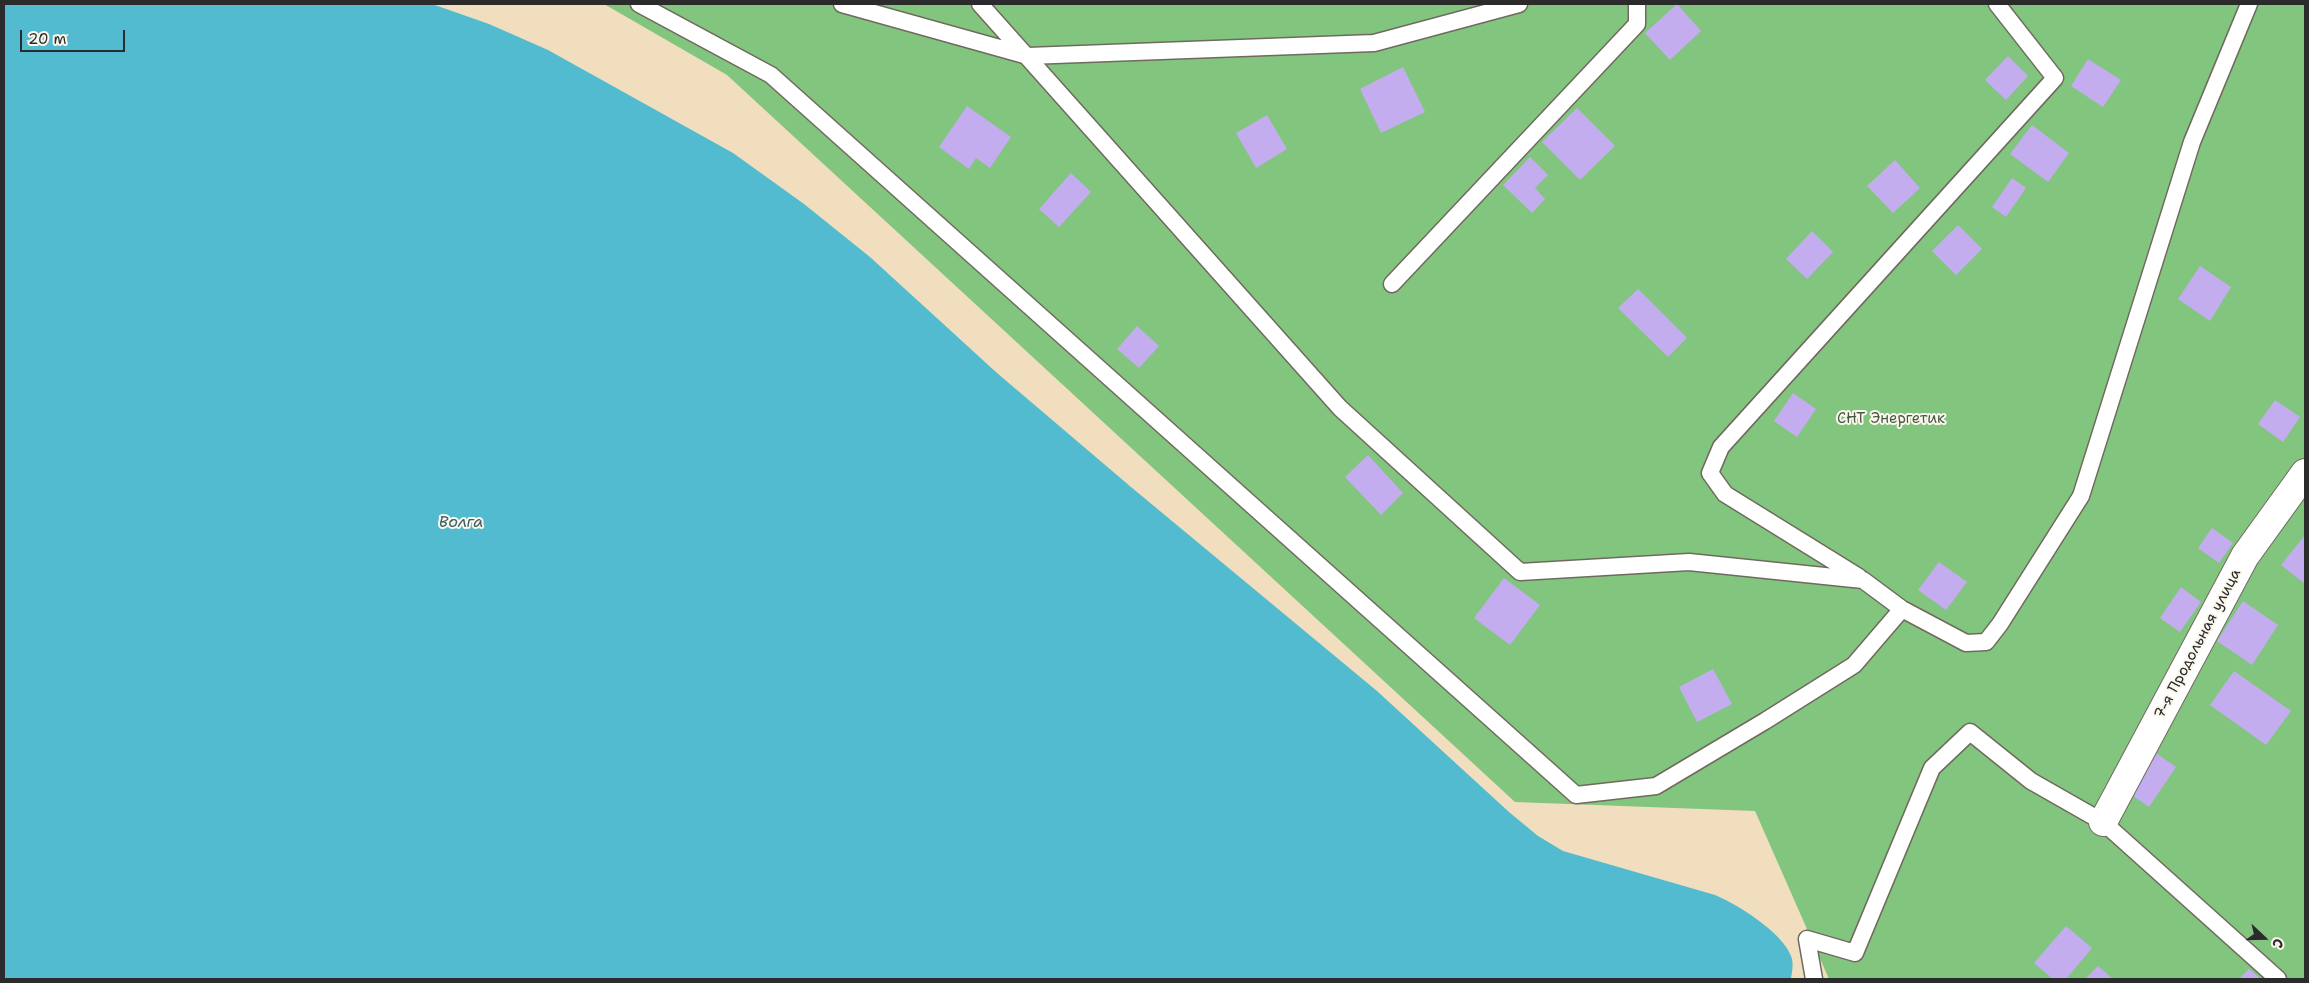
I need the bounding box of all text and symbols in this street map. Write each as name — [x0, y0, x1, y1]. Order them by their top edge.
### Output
scale bar — [22, 20, 128, 52]
text: 20 m — [28, 29, 67, 49]
park label: СНТ Энергетик — [1837, 410, 1945, 428]
water label: Волга — [439, 513, 483, 533]
street label: 7-я Продольная улица — [2151, 566, 2245, 722]
north arrow — [2239, 913, 2289, 963]
text: С — [2268, 936, 2288, 951]

